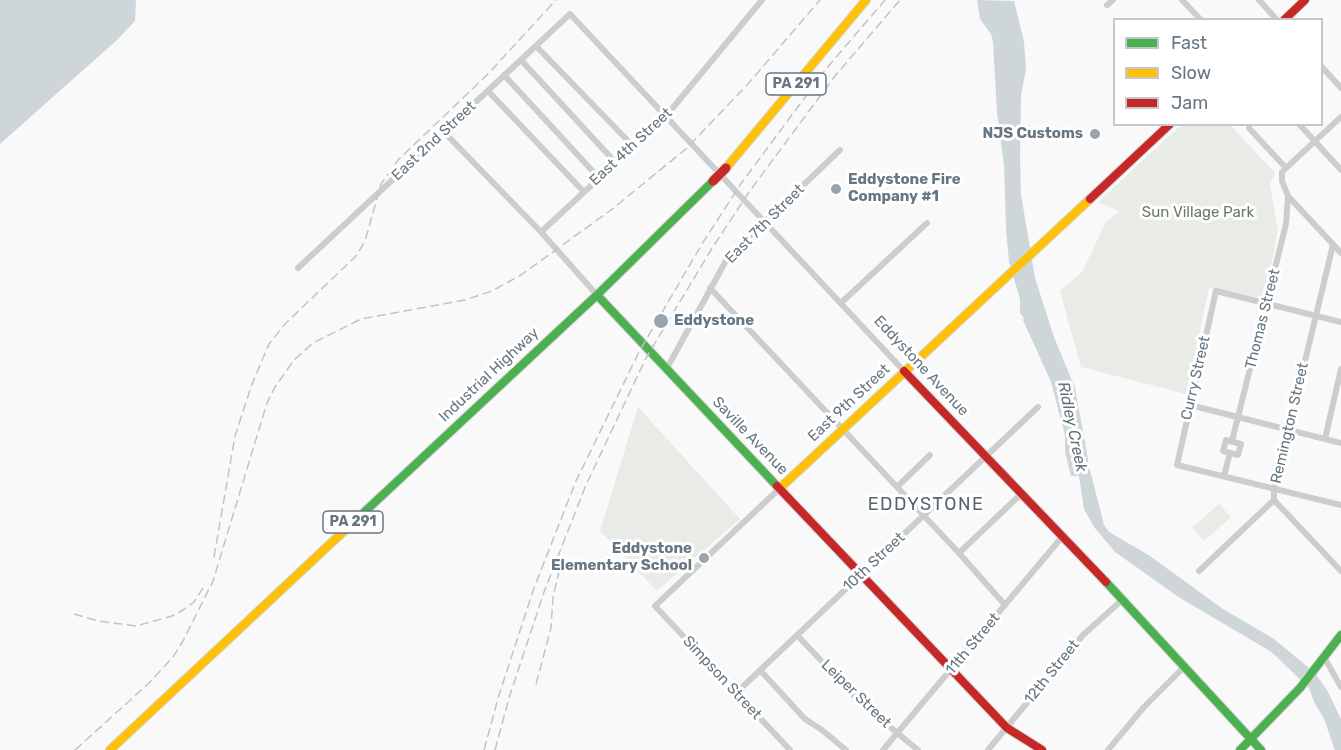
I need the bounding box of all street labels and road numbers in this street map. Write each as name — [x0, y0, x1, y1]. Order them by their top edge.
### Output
road number: PA 291 — [766, 73, 826, 95]
street label: East 2nd Street — [388, 97, 480, 185]
street label: East 4th Street — [586, 104, 676, 190]
street label: East 7th Street — [722, 181, 808, 267]
street label: Thomas Street — [1242, 267, 1284, 371]
street label: Eddystone Avenue — [870, 312, 972, 420]
street label: Industrial Highway — [435, 324, 543, 426]
street label: Curry Street — [1178, 334, 1214, 422]
street label: East 9th Street — [804, 360, 894, 446]
street label: Remington Street — [1267, 361, 1313, 485]
street label: Saville Avenue — [708, 393, 792, 479]
road number: PA 291 — [323, 511, 383, 533]
street label: 10th Street — [839, 529, 909, 595]
street label: 11th Street — [942, 610, 1004, 678]
street label: Simpson Street — [679, 633, 765, 723]
street label: 12th Street — [1021, 636, 1083, 708]
street label: Leiper Street — [817, 656, 895, 732]

